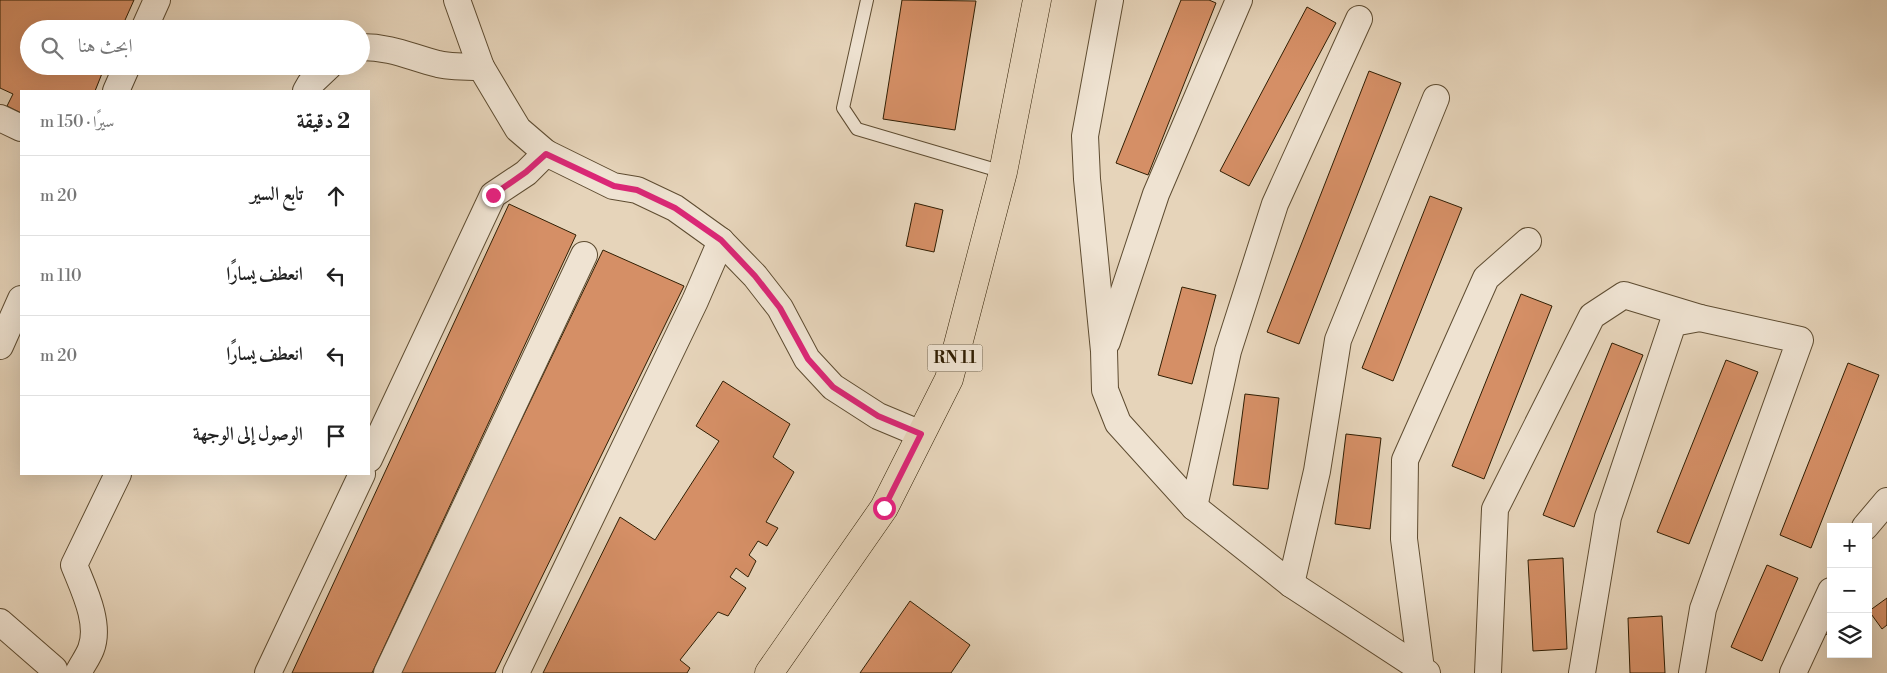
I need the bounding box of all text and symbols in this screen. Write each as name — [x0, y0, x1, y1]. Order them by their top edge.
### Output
search box — [20, 20, 370, 75]
icon: search — [38, 34, 66, 62]
text: ابحث هنا — [78, 34, 133, 58]
text: 2 دقيقة — [297, 109, 350, 135]
text: سيرًا · 150 m — [40, 112, 114, 132]
text: تابع السير — [250, 182, 303, 206]
icon: ahead — [322, 182, 350, 210]
route end — [482, 184, 505, 207]
text: 20 m — [40, 186, 77, 206]
text: انعطف يسارًا — [226, 262, 303, 286]
icon: left — [322, 262, 350, 290]
text: 110 m — [40, 266, 82, 286]
text: انعطف يسارًا — [226, 342, 303, 366]
icon: left — [322, 342, 350, 370]
road number: RN 11 — [928, 344, 982, 372]
text: 20 m — [40, 346, 77, 366]
text: الوصول إلى الوجهة — [193, 422, 303, 446]
icon: arrive — [322, 422, 350, 450]
route start — [873, 497, 896, 520]
map controls — [1827, 523, 1872, 658]
button: + — [1827, 523, 1872, 568]
button: − — [1827, 568, 1872, 613]
button: layers — [1827, 613, 1872, 658]

